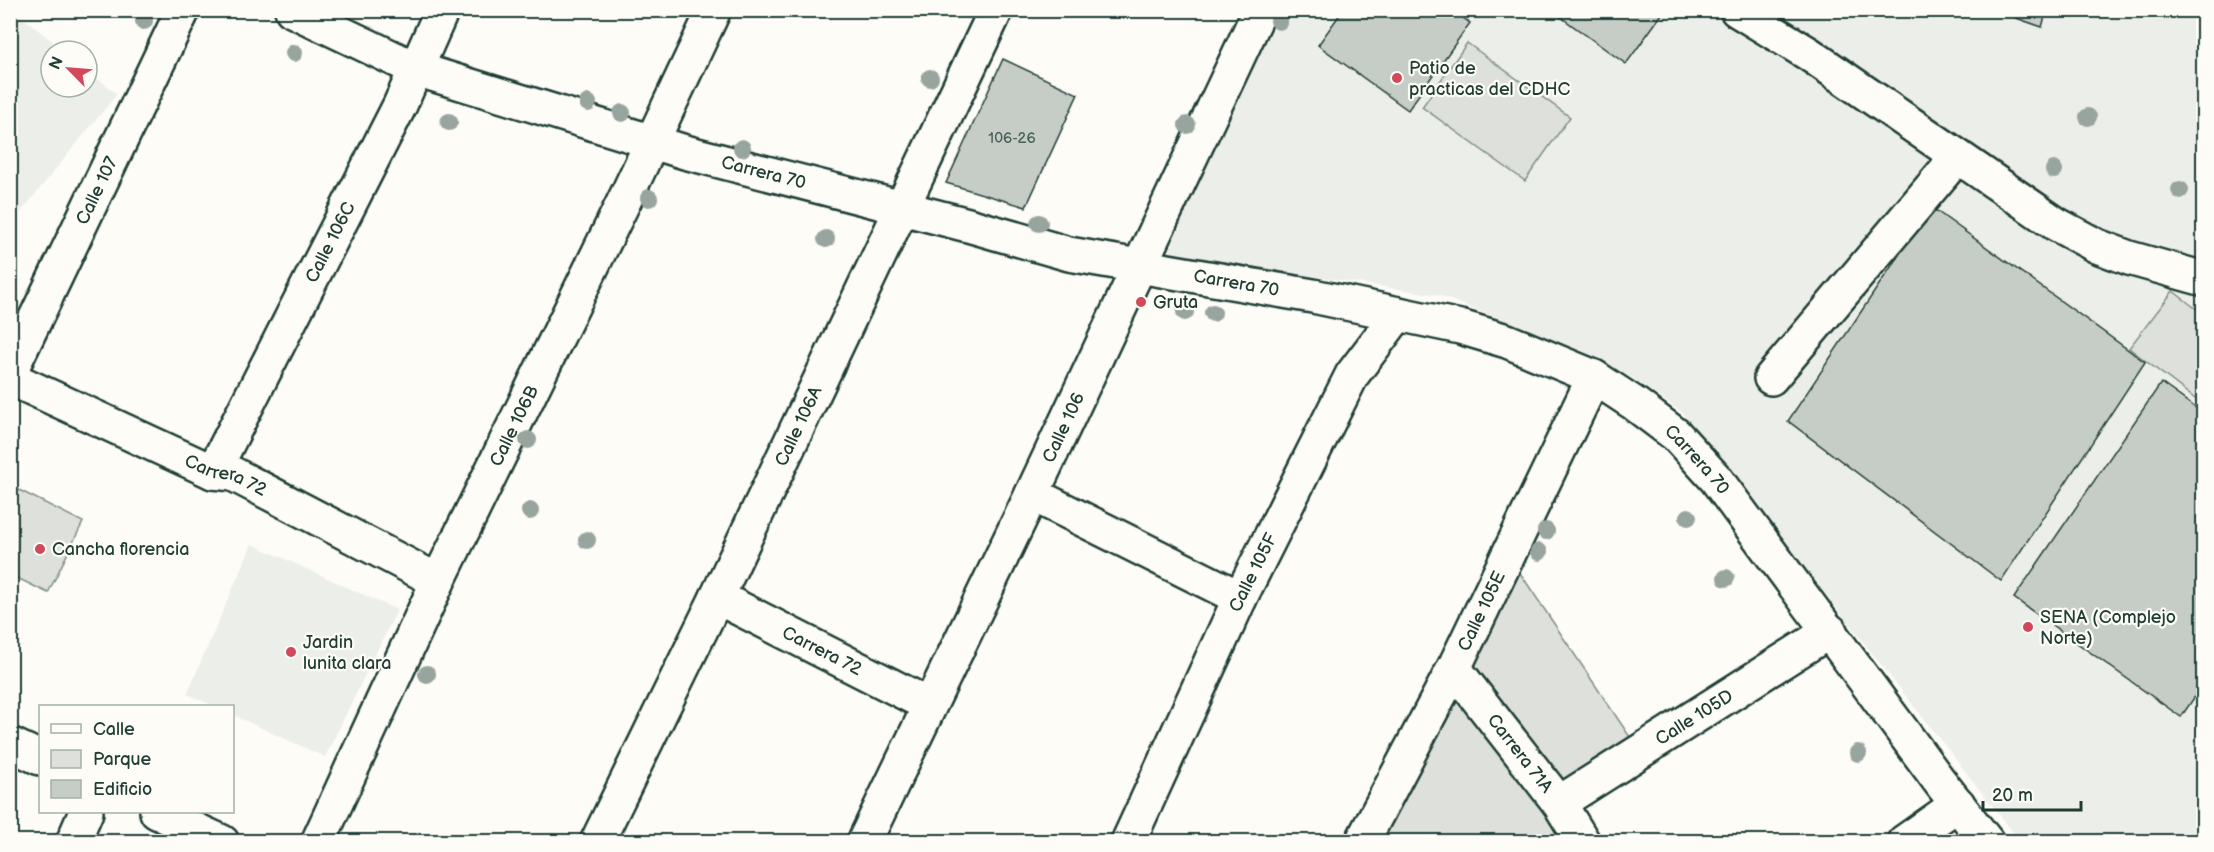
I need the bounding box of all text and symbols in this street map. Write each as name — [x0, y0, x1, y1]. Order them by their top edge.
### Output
north arrow — [39, 39, 99, 99]
text: N — [46, 54, 68, 73]
place label: Patio de practicas del CDHC — [1409, 58, 1571, 100]
marker: Patio de practicas del CDHC — [1390, 71, 1404, 85]
house number: 106-26 — [988, 129, 1036, 148]
street label: Carrera 70 — [719, 152, 808, 194]
street label: Calle 107 — [72, 153, 122, 228]
street label: Calle 106C — [301, 198, 360, 286]
street label: Carrera 70 — [1192, 266, 1281, 301]
place label: Gruta — [1153, 292, 1198, 313]
marker: Gruta — [1134, 295, 1148, 309]
street label: Calle 106B — [486, 382, 543, 470]
street label: Calle 106A — [771, 383, 827, 470]
street label: Calle 106 — [1038, 389, 1089, 466]
street label: Carrera 70 — [1661, 420, 1734, 498]
street label: Carrera 72 — [181, 450, 270, 501]
street label: Calle 105F — [1225, 530, 1282, 615]
place label: Cancha florencia — [52, 539, 189, 560]
marker: Cancha florencia — [33, 542, 47, 556]
street label: Calle 105E — [1454, 568, 1510, 655]
place label: SENA (Complejo Norte) — [2040, 607, 2176, 649]
marker: SENA (Complejo Norte) — [2021, 620, 2035, 634]
street label: Carrera 72 — [779, 622, 866, 680]
place label: Jardin lunita clara — [303, 632, 391, 674]
marker: Jardin lunita clara — [284, 645, 298, 659]
street label: Calle 105D — [1652, 685, 1737, 750]
legend — [39, 705, 234, 813]
street label: Carrera 71A — [1483, 710, 1557, 797]
text: Calle — [93, 719, 135, 740]
text: Parque — [93, 749, 151, 770]
scale bar — [1983, 774, 2080, 812]
text: Edificio — [93, 779, 152, 800]
text: 20 m — [1992, 785, 2033, 806]

